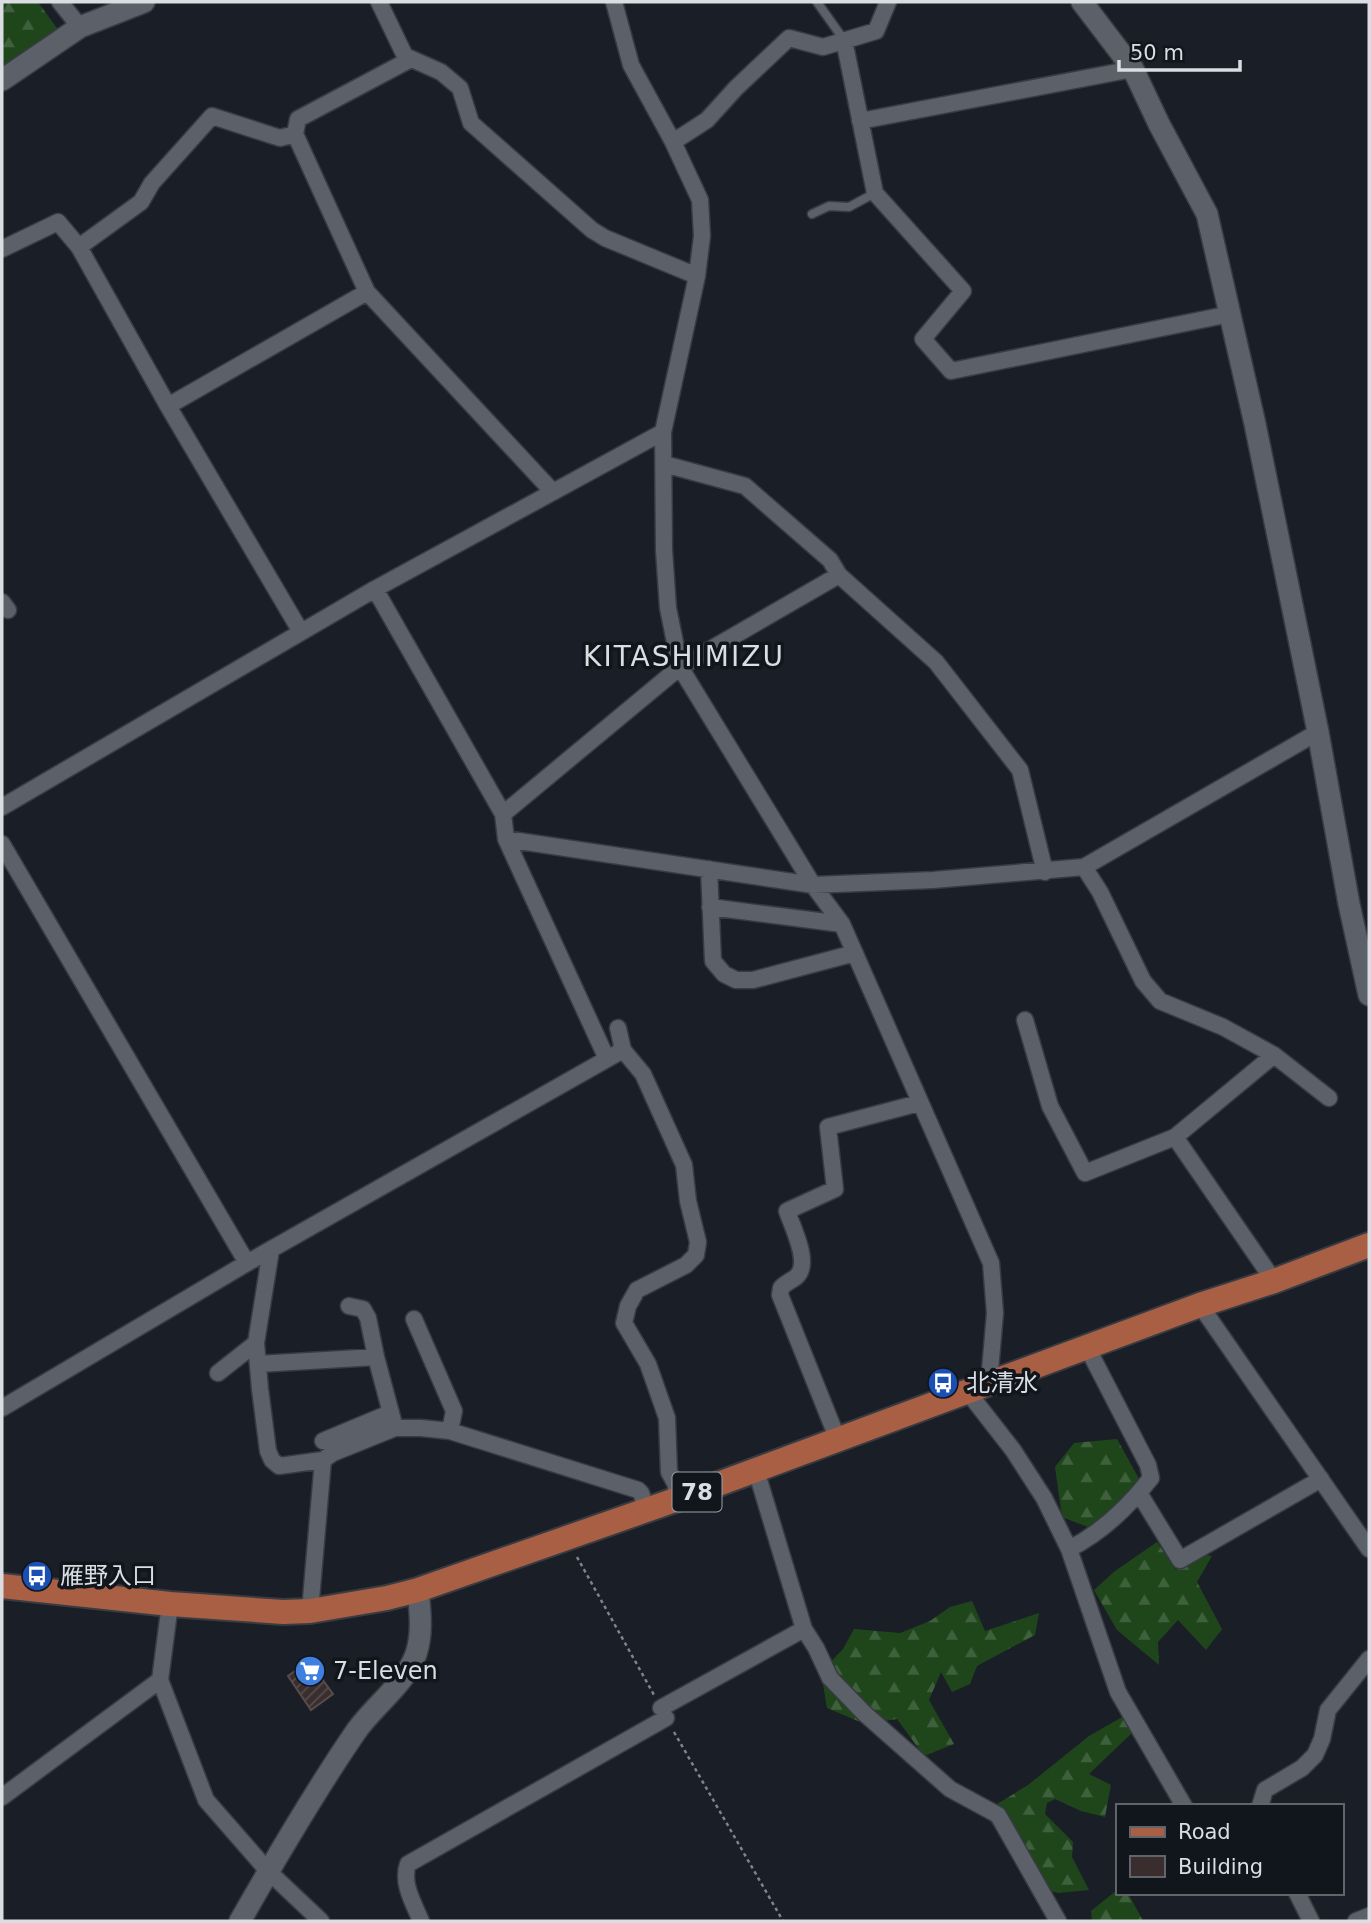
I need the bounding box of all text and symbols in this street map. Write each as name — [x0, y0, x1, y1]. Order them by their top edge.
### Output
scale bar — [1119, 28, 1240, 72]
text: 50 m — [1130, 41, 1184, 65]
district label: KITASHIMIZU — [583, 640, 785, 673]
bus stop icon: 北清水 — [926, 1366, 960, 1400]
place label: 北清水 — [966, 1369, 1038, 1397]
road number: 78 — [672, 1472, 722, 1512]
bus stop icon: 雁野入口 — [20, 1559, 54, 1593]
place label: 雁野入口 — [60, 1562, 156, 1590]
supermarket icon: 7-Eleven — [293, 1654, 327, 1688]
place label: 7-Eleven — [333, 1657, 438, 1685]
legend — [1116, 1804, 1343, 1895]
text: Road — [1178, 1820, 1231, 1844]
text: Building — [1178, 1855, 1263, 1879]

